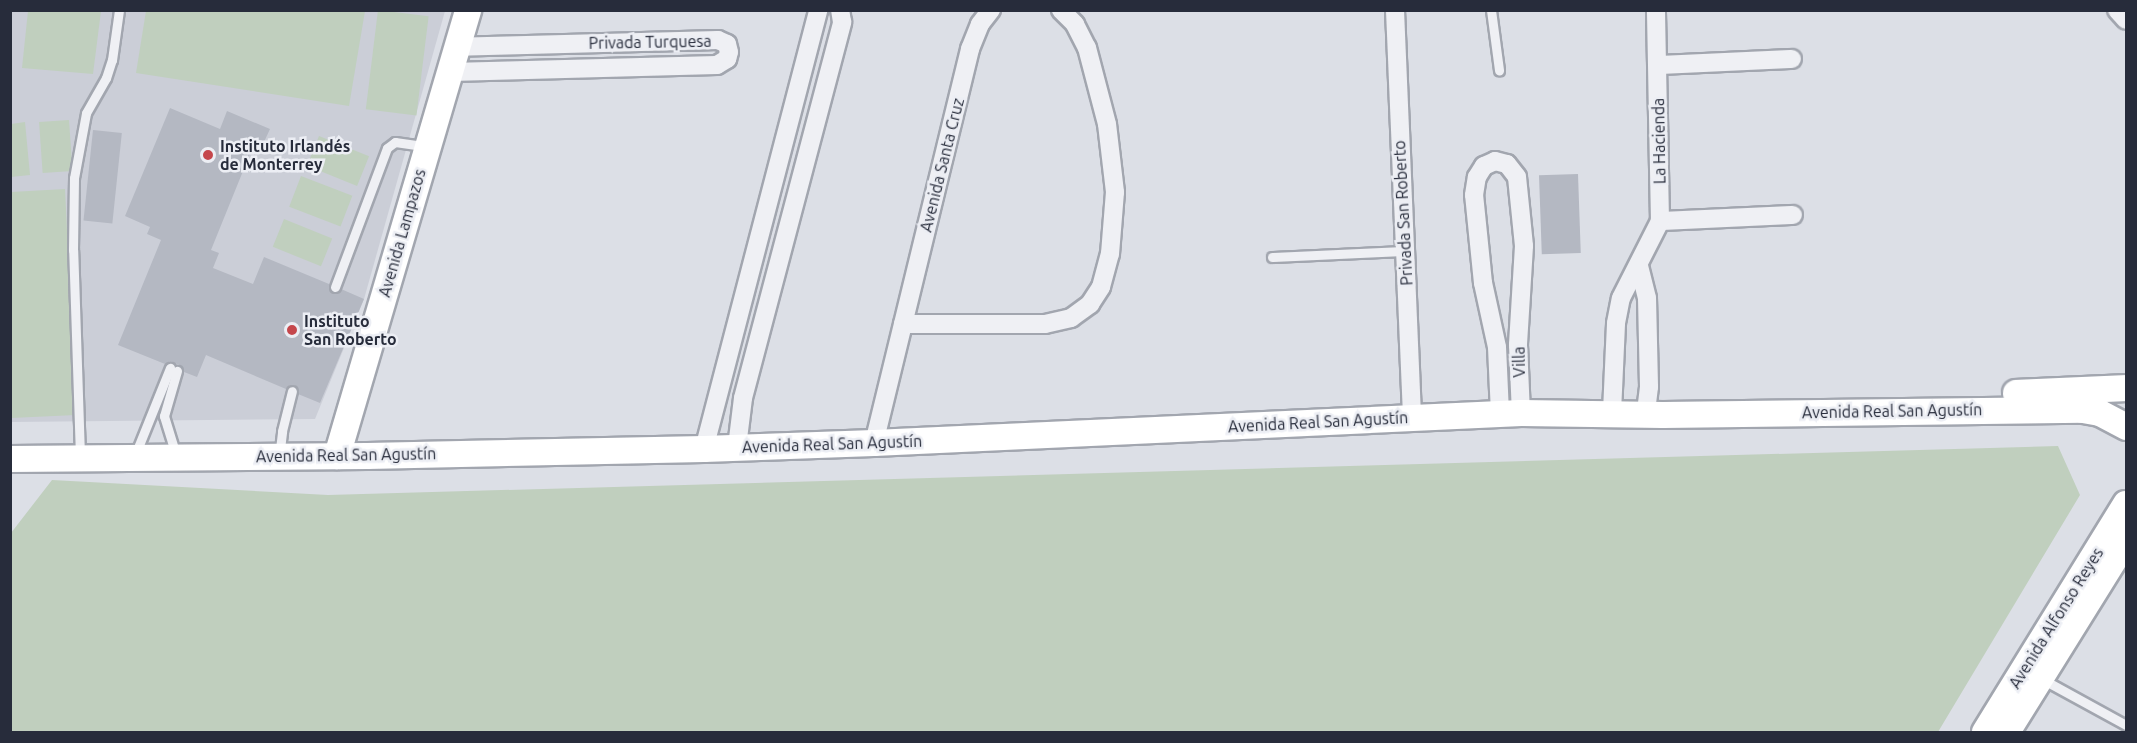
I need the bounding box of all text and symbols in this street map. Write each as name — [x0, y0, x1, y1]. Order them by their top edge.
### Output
street label: Privada Turquesa — [588, 31, 712, 53]
street label: Avenida Santa Cruz — [916, 96, 968, 234]
street label: La Hacienda — [1649, 98, 1669, 184]
place label: Instituto Irlandés de Monterrey — [220, 136, 350, 174]
street label: Privada San Roberto — [1390, 140, 1416, 286]
marker: Instituto Irlandés de Monterrey — [201, 148, 215, 162]
street label: Avenida Lampazos — [375, 167, 429, 299]
place label: Instituto San Roberto — [304, 311, 397, 349]
marker: Instituto San Roberto — [285, 323, 299, 337]
street label: Villa — [1509, 346, 1529, 378]
street label: Avenida Real San Agustín — [1802, 400, 1982, 422]
street label: Avenida Real San Agustín — [1227, 408, 1409, 436]
street label: Avenida Real San Agustín — [742, 431, 922, 457]
street label: Avenida Real San Agustín — [256, 444, 436, 466]
street label: Avenida Alfonso Reyes — [2005, 544, 2107, 692]

